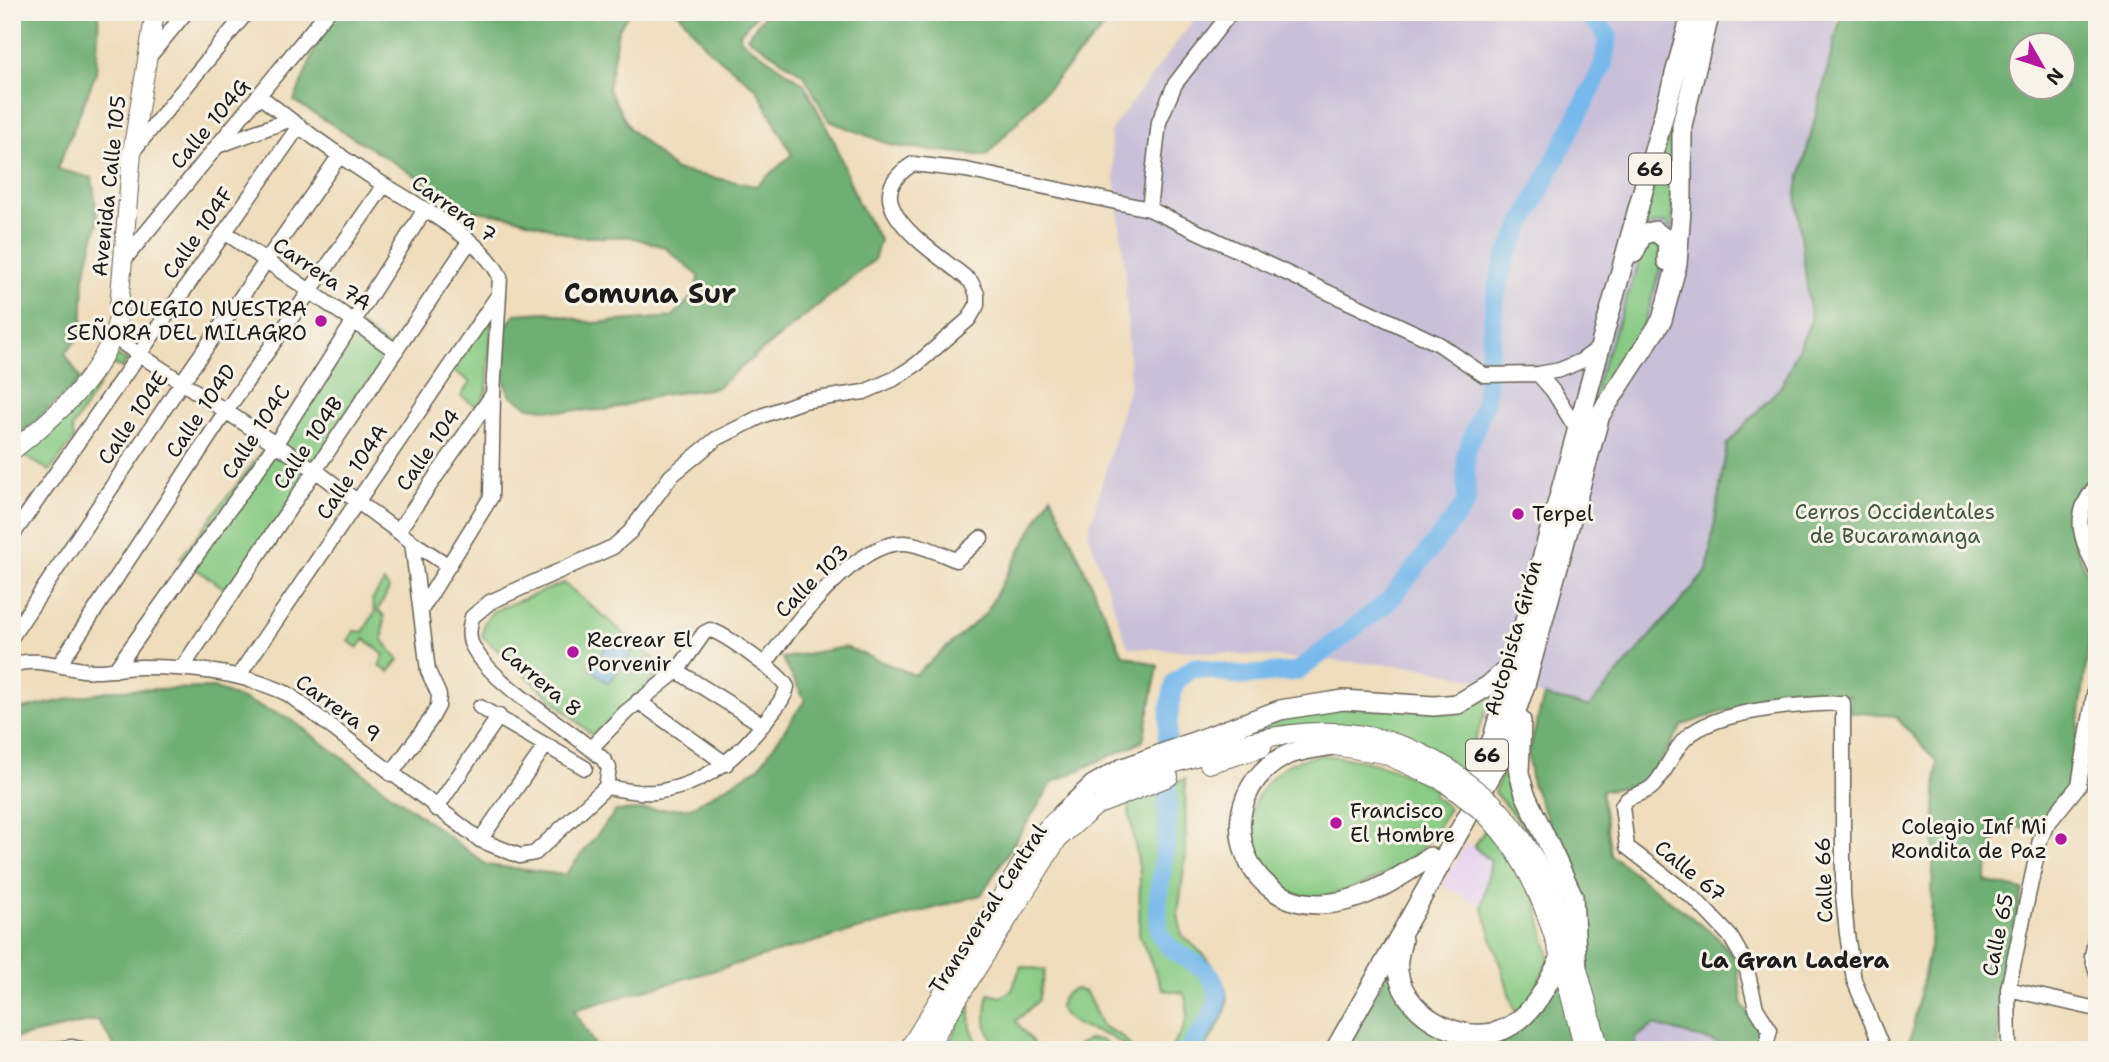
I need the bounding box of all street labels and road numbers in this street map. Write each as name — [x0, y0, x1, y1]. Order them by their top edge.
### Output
street label: Calle 104G — [164, 73, 256, 175]
street label: Avenida Calle 105 — [86, 94, 132, 278]
road number: 66 — [1629, 154, 1671, 184]
street label: Carrera 7 — [406, 169, 502, 249]
street label: Calle 104F — [156, 181, 240, 284]
street label: Carrera 7A — [267, 231, 377, 317]
street label: Calle 104D — [159, 358, 243, 464]
street label: Calle 104E — [91, 366, 175, 470]
street label: Calle 104C — [215, 380, 297, 484]
street label: Calle 104B — [267, 391, 349, 495]
street label: Calle 104 — [390, 403, 466, 497]
street label: Calle 104A — [310, 419, 394, 525]
street label: Calle 103 — [769, 538, 855, 624]
street label: Autopista Girón — [1477, 557, 1549, 719]
street label: Carrera 8 — [494, 639, 588, 723]
street label: Carrera 9 — [290, 668, 386, 748]
road number: 66 — [1466, 740, 1508, 770]
street label: Transversal Central — [923, 818, 1054, 999]
street label: Calle 67 — [1649, 834, 1731, 908]
street label: Calle 66 — [1809, 837, 1839, 923]
street label: Calle 65 — [1976, 891, 2020, 979]

